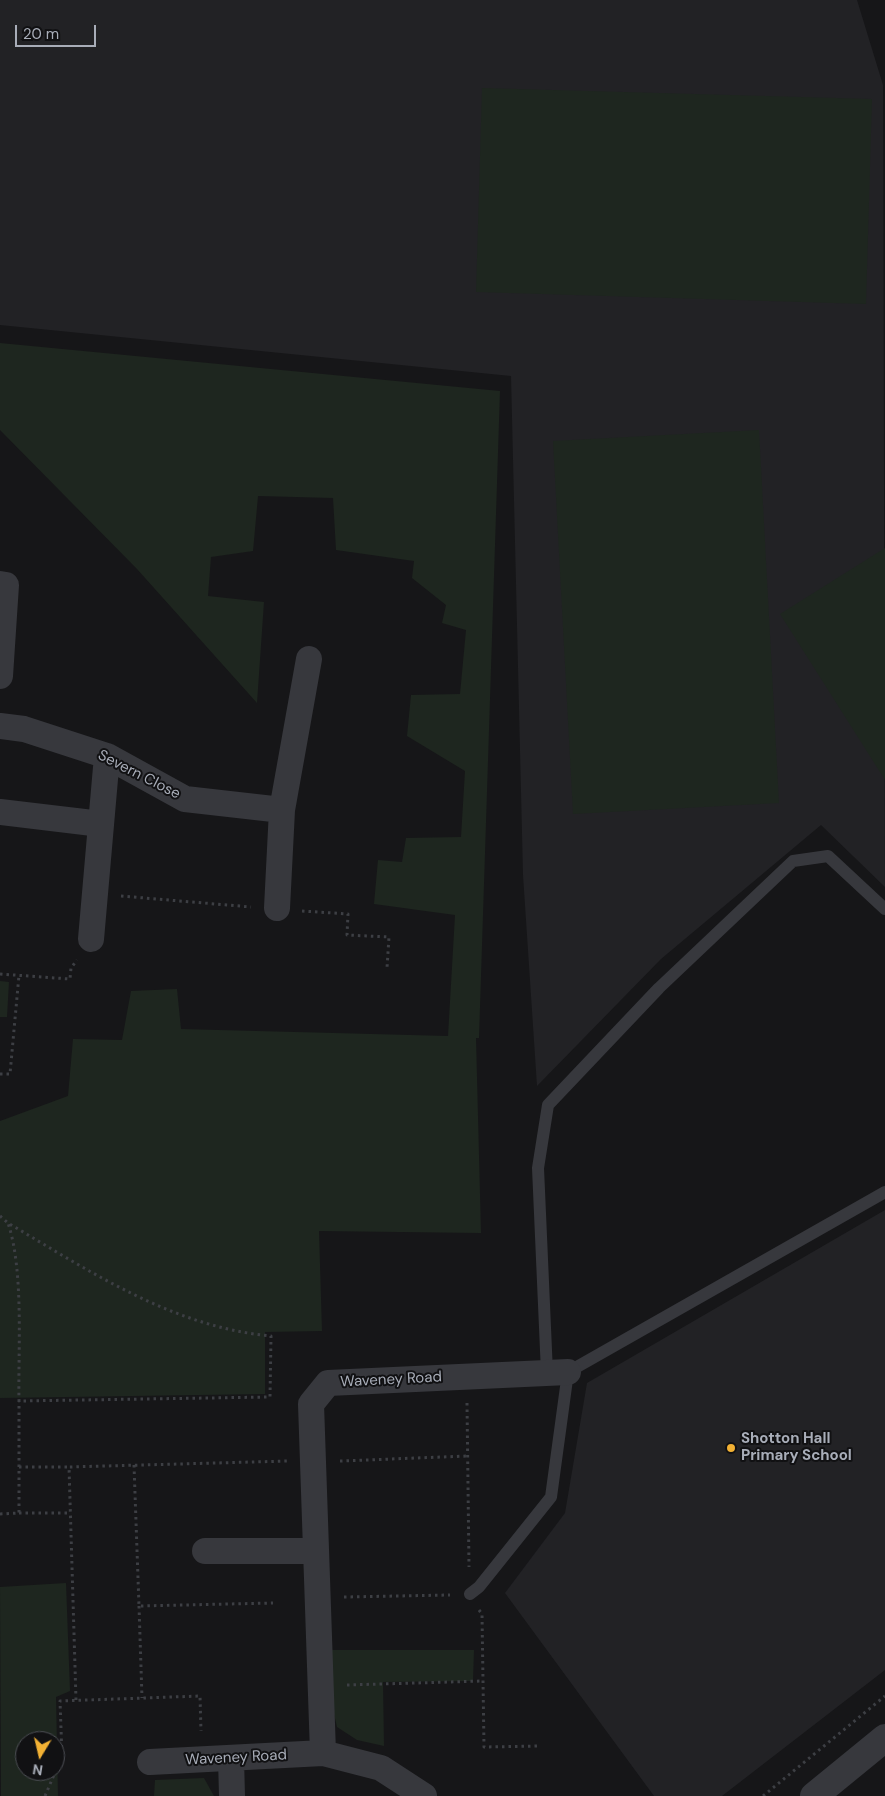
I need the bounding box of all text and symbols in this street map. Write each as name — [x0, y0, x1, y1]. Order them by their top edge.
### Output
scale bar — [18, 15, 99, 47]
text: 20 m — [23, 24, 59, 44]
street label: Severn Close — [95, 747, 183, 803]
street label: Waveney Road — [340, 1368, 442, 1392]
place label: Shotton Hall Primary School — [741, 1430, 852, 1465]
marker: Shotton Hall Primary School — [725, 1442, 737, 1454]
north arrow — [15, 1731, 65, 1781]
street label: Waveney Road — [185, 1746, 287, 1770]
text: N — [31, 1760, 44, 1780]

